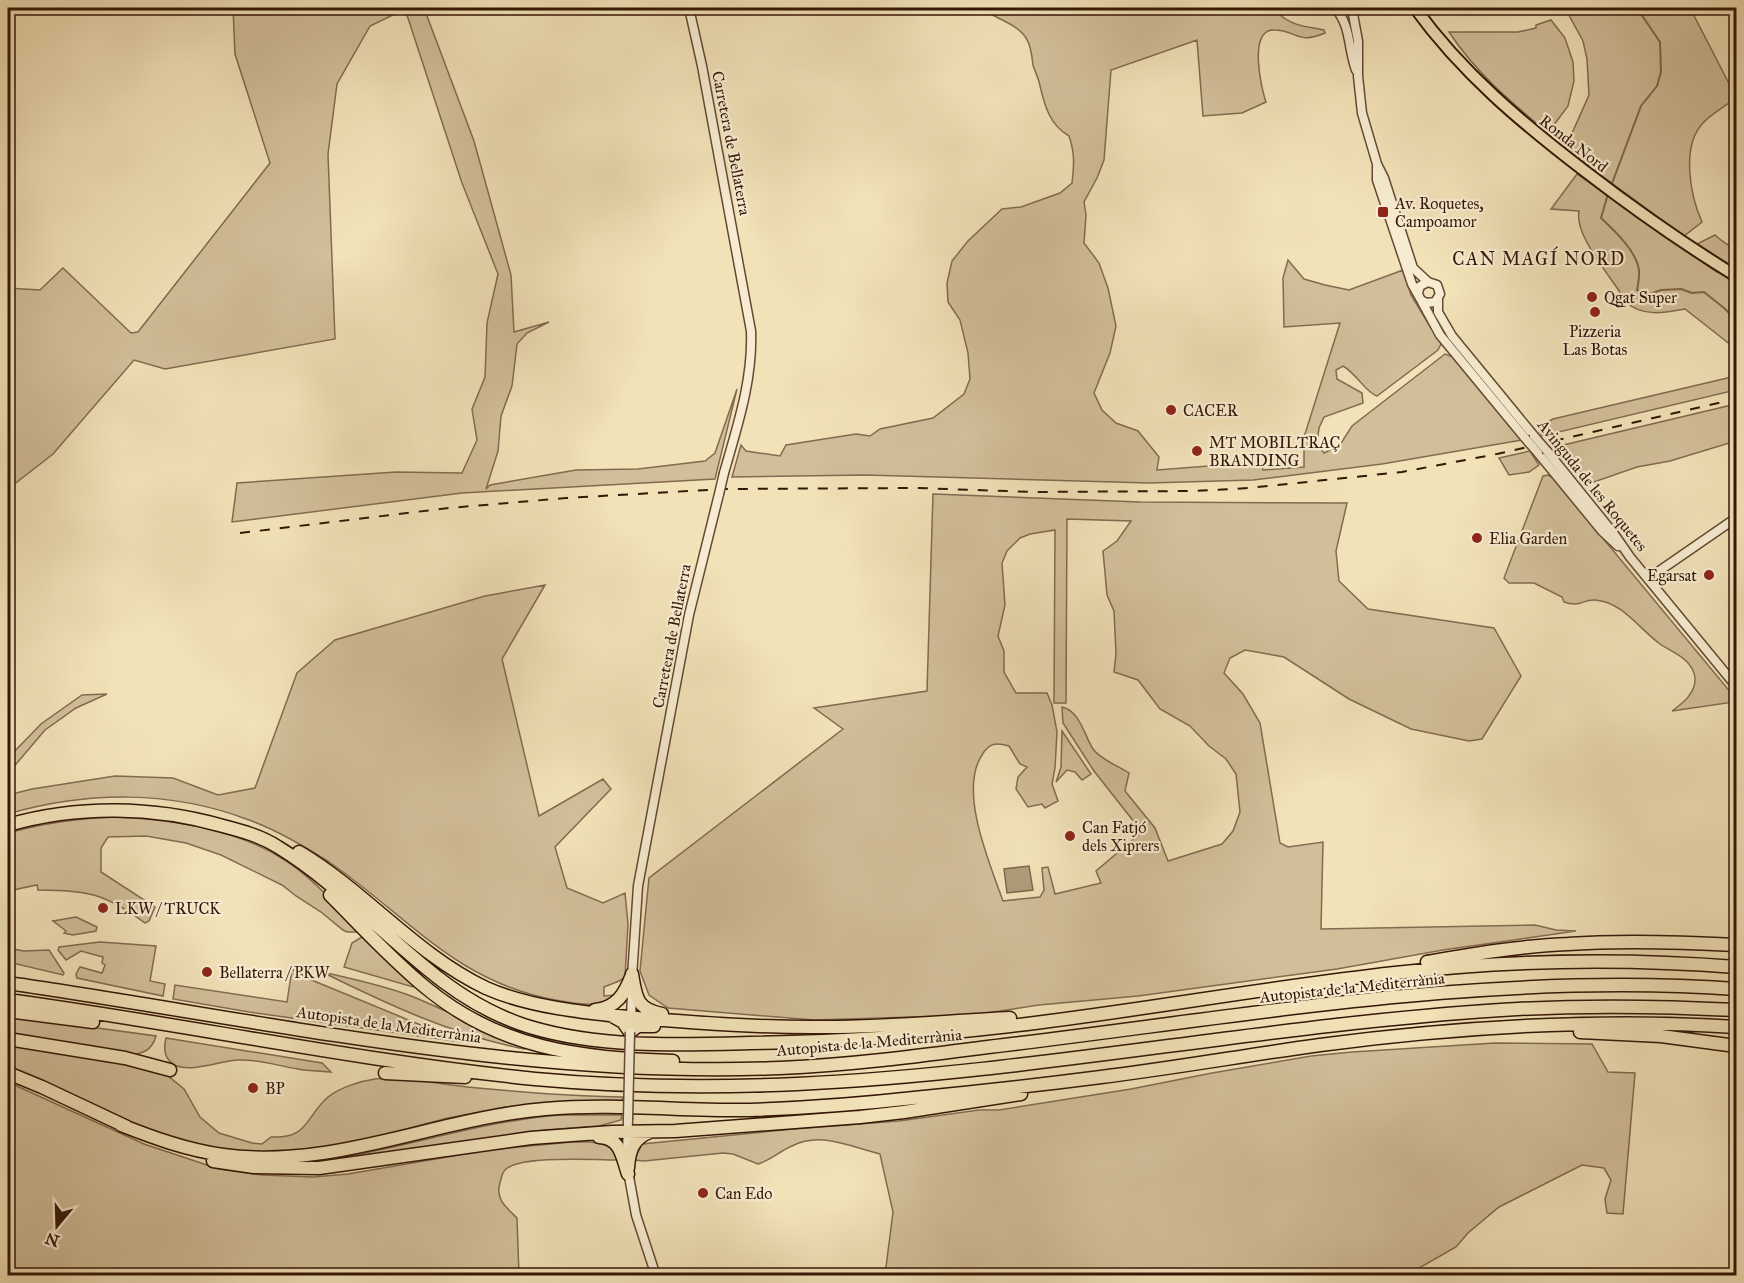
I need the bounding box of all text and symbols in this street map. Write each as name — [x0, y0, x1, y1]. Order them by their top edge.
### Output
street label: Carretera de Bellaterra — [708, 69, 755, 217]
street label: Ronda Nord — [1536, 111, 1612, 176]
place label: Av. Roquetes, Campoamor — [1394, 194, 1484, 231]
marker: Av. Roquetes, Campoamor — [1376, 205, 1390, 219]
district label: CAN MAGÍ NORD — [1452, 246, 1626, 270]
place label: Qgat Super — [1604, 288, 1677, 308]
marker: Qgat Super — [1585, 290, 1599, 304]
marker: Pizzeria Las Botas — [1588, 305, 1602, 319]
place label: Pizzeria Las Botas — [1563, 322, 1628, 359]
place label: CACER — [1183, 401, 1239, 420]
marker: CACER — [1164, 403, 1178, 417]
street label: Avinguda de les Roquetes — [1532, 415, 1652, 556]
place label: MT MOBILTRAÇ BRANDING — [1209, 433, 1341, 470]
marker: MT MOBILTRAÇ BRANDING — [1190, 444, 1204, 458]
place label: Elia Garden — [1489, 529, 1567, 548]
marker: Elia Garden — [1470, 531, 1484, 545]
street label: Carretera de Bellaterra — [648, 562, 695, 710]
place label: Egarsat — [1647, 566, 1697, 586]
marker: Egarsat — [1702, 568, 1716, 582]
place label: Can Fatjó dels Xiprers — [1082, 818, 1160, 855]
marker: Can Fatjó dels Xiprers — [1063, 829, 1077, 843]
place label: LKW / TRUCK — [115, 899, 221, 918]
marker: LKW / TRUCK — [96, 901, 110, 915]
place label: Bellaterra / PKW — [219, 963, 330, 982]
marker: Bellaterra / PKW — [200, 965, 214, 979]
street label: Autopista de la Mediterrània — [1258, 968, 1446, 1007]
street label: Autopista de la Mediterrània — [295, 1002, 483, 1047]
street label: Autopista de la Mediterrània — [775, 1025, 963, 1060]
place label: BP — [265, 1079, 285, 1098]
marker: BP — [246, 1081, 260, 1095]
place label: Can Edo — [715, 1184, 772, 1203]
marker: Can Edo — [696, 1186, 710, 1200]
north arrow — [27, 1196, 87, 1256]
text: N — [42, 1228, 62, 1251]

